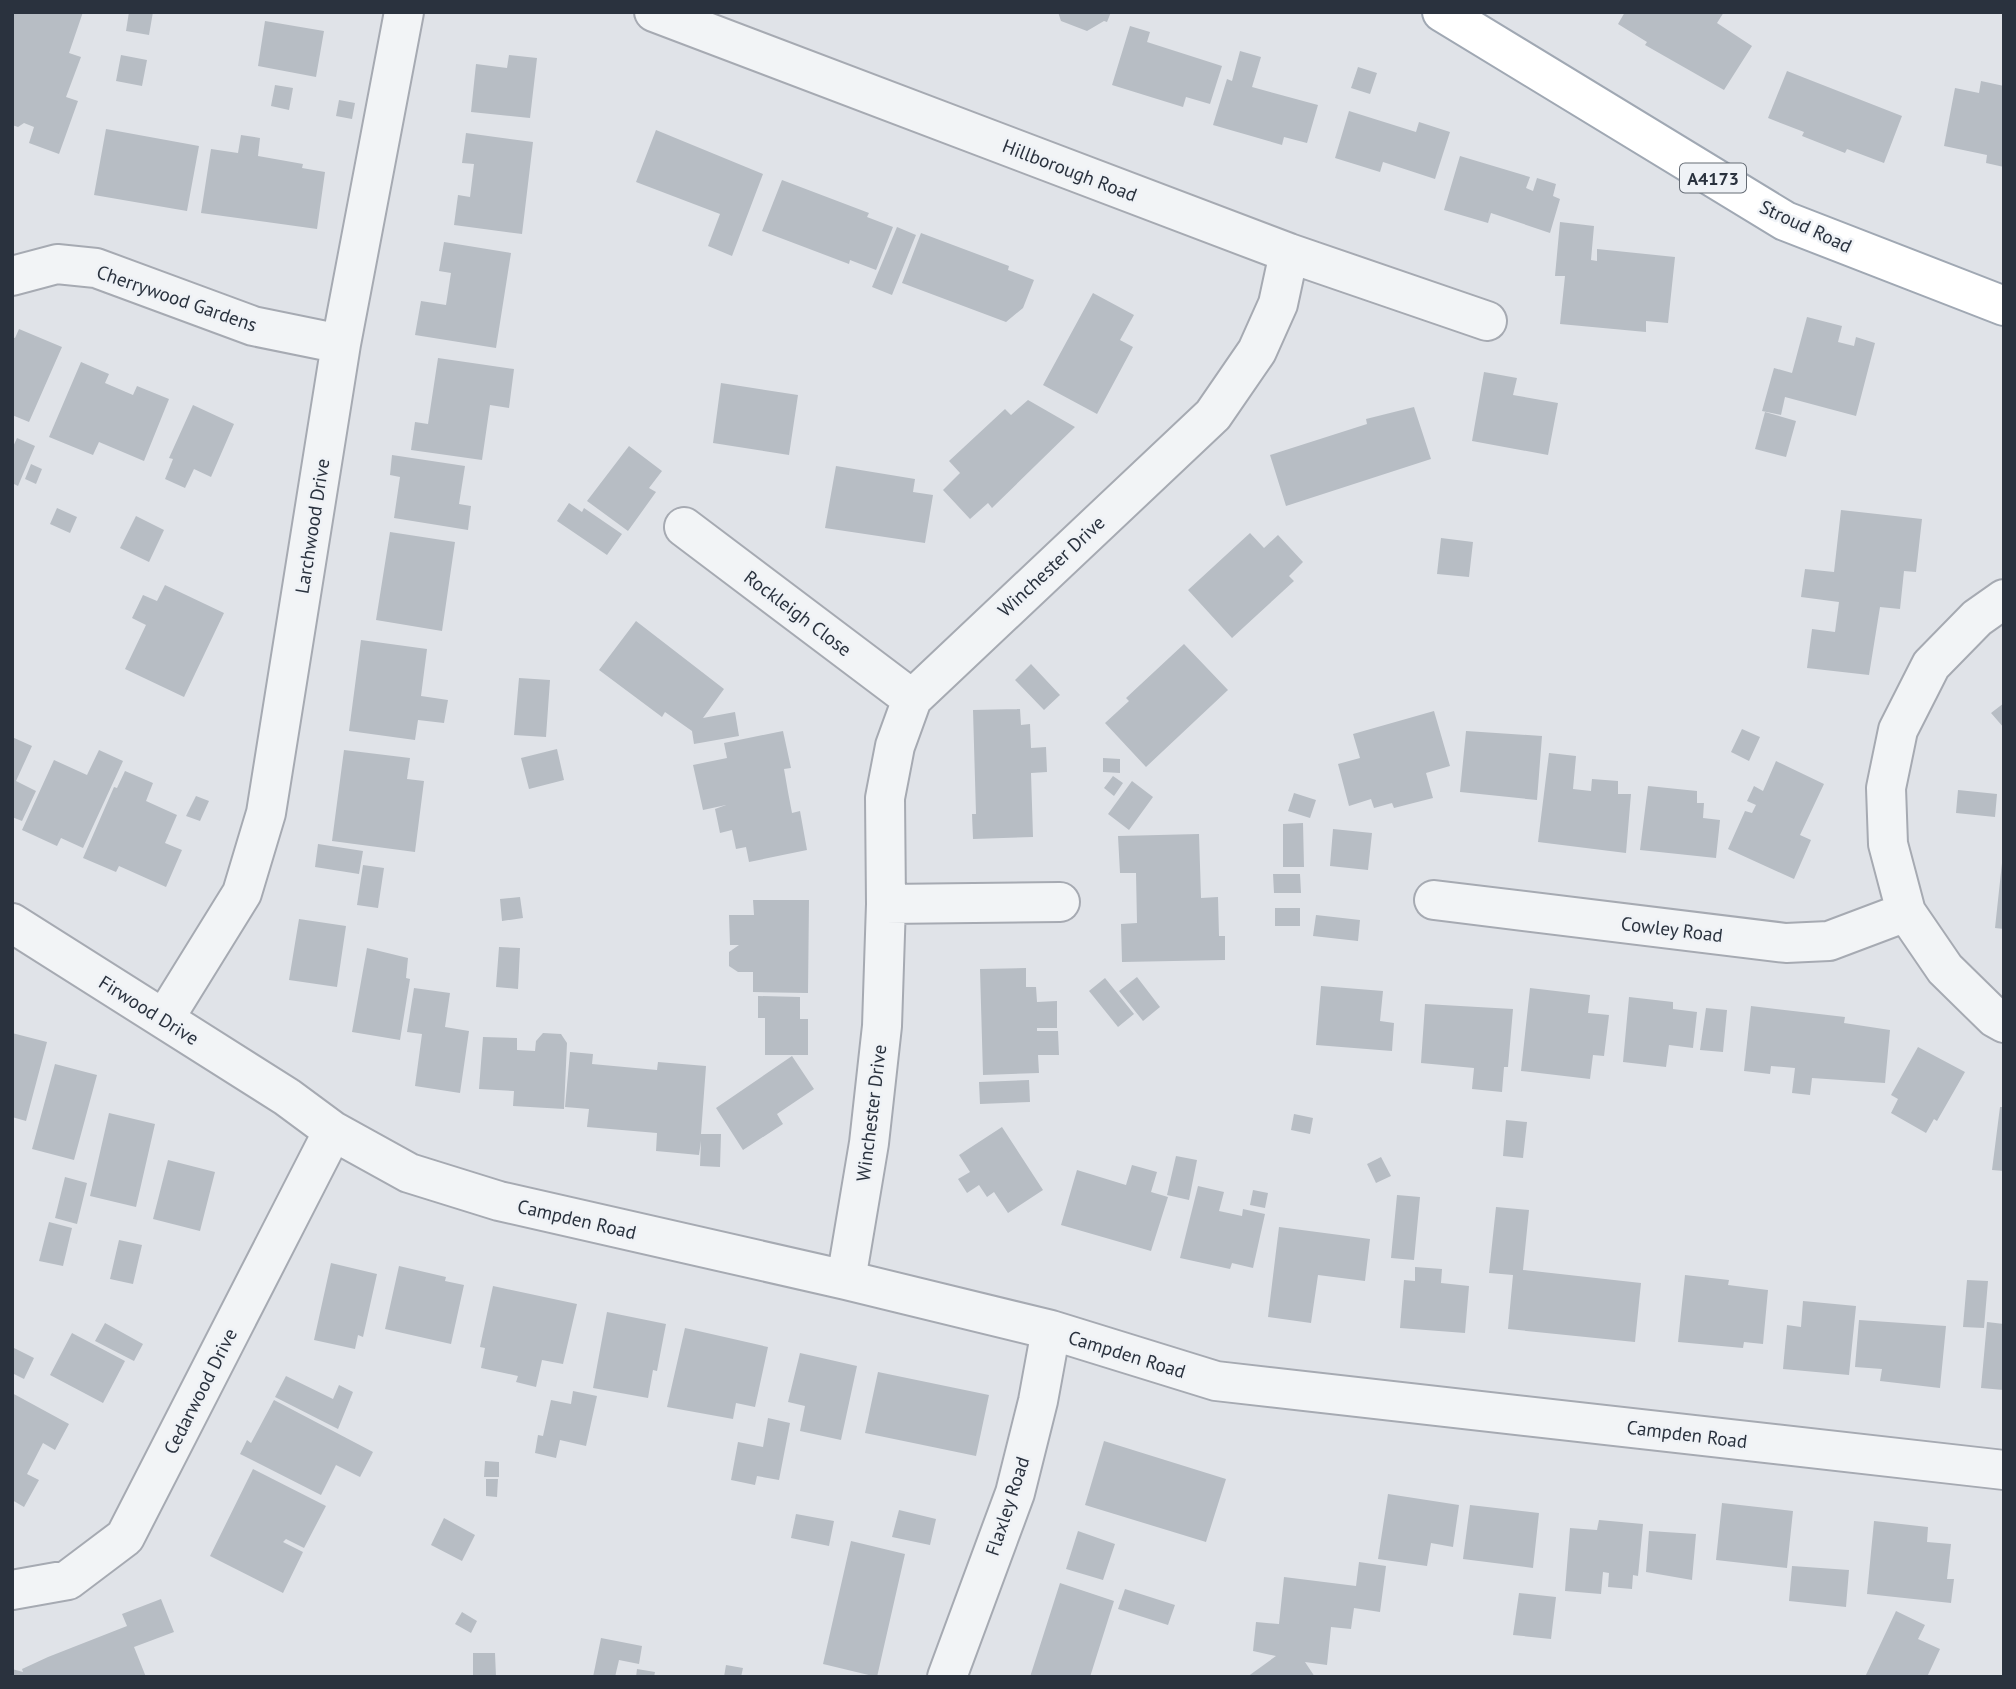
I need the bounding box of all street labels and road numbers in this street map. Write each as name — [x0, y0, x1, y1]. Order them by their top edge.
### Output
street label: Hillborough Road — [999, 133, 1141, 207]
road number: A4173 — [1680, 163, 1746, 192]
street label: Stroud Road — [1756, 194, 1856, 258]
street label: Cherrywood Gardens — [94, 259, 260, 337]
street label: Larchwood Drive — [289, 457, 335, 595]
street label: Winchester Drive — [992, 510, 1110, 622]
street label: Rockleigh Close — [739, 565, 857, 661]
street label: Cowley Road — [1620, 911, 1724, 947]
street label: Firwood Drive — [95, 970, 203, 1050]
street label: Winchester Drive — [851, 1043, 891, 1183]
street label: Campden Road — [515, 1194, 639, 1244]
street label: Cedarwood Drive — [158, 1324, 242, 1458]
street label: Campden Road — [1066, 1325, 1188, 1383]
street label: Campden Road — [1625, 1415, 1749, 1453]
street label: Flaxley Road — [980, 1453, 1034, 1559]

